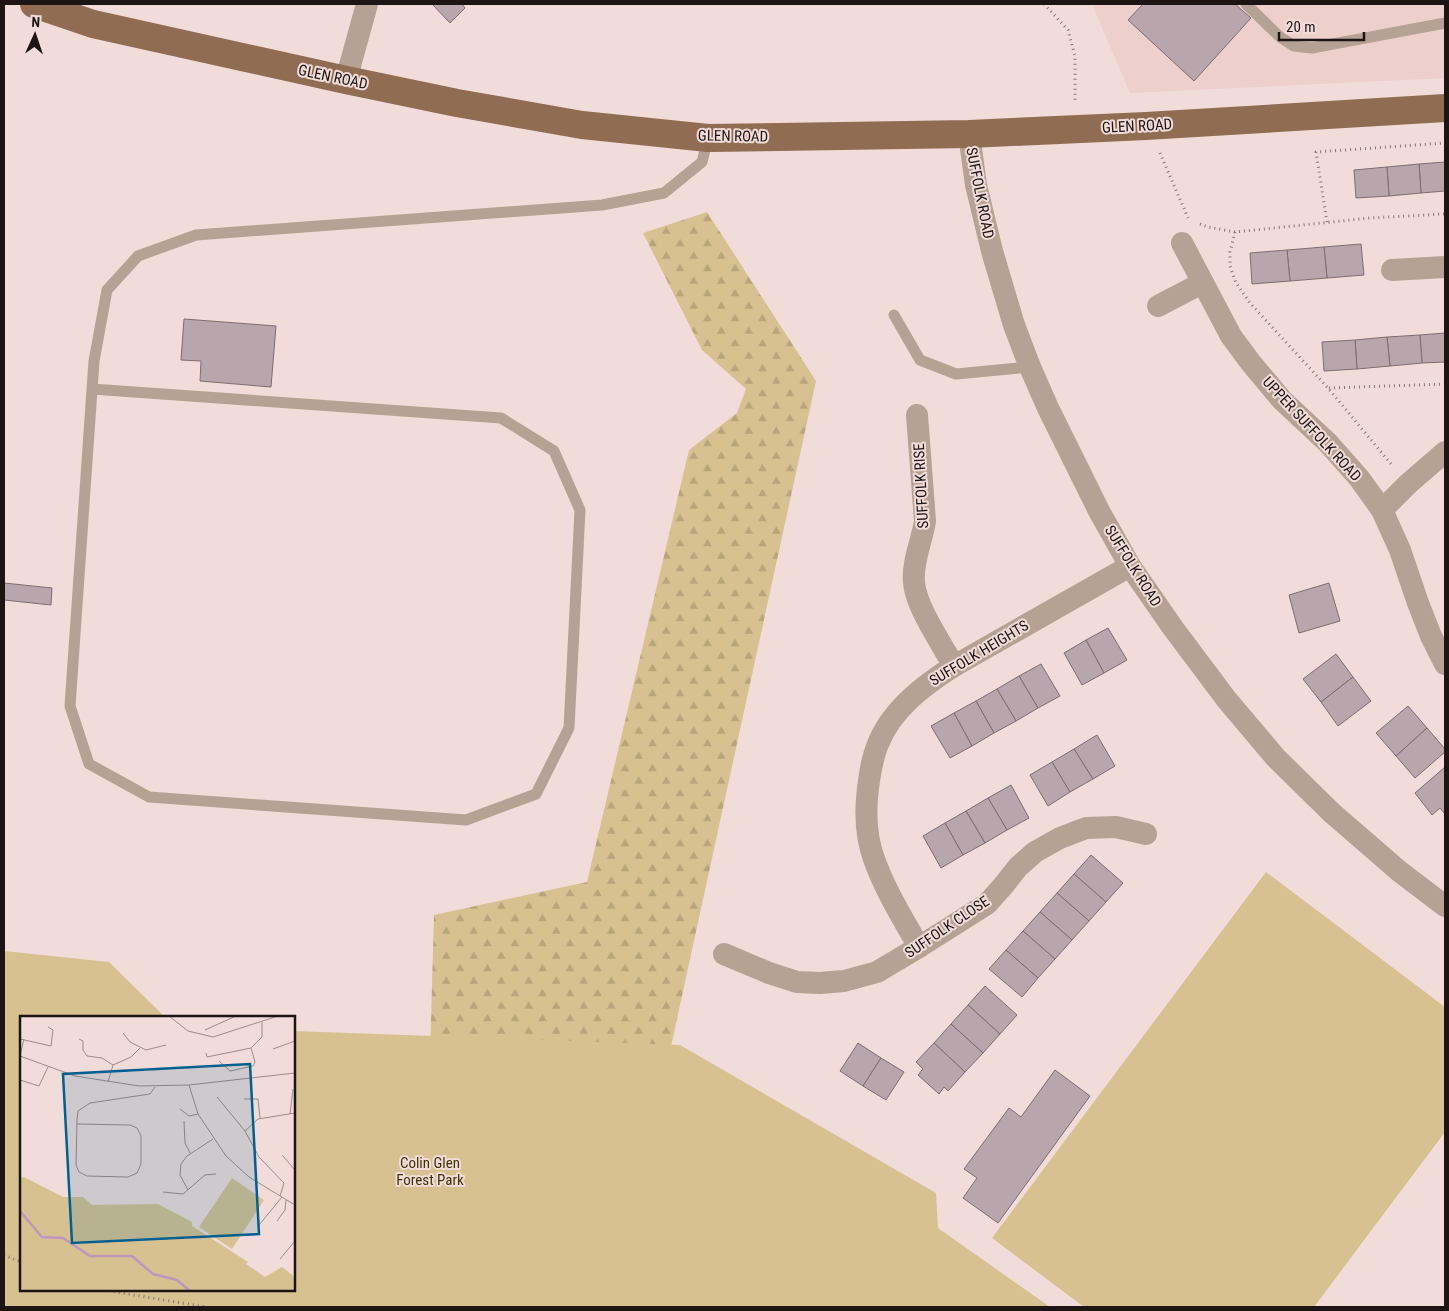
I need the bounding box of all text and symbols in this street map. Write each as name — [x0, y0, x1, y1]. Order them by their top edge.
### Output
north arrow — [10, 10, 60, 60]
scale bar — [1279, 10, 1364, 42]
text: N — [31, 14, 40, 30]
text: 20 m — [1286, 18, 1316, 36]
street label: GLEN ROAD — [297, 61, 369, 93]
street label: GLEN ROAD — [1101, 115, 1173, 137]
street label: GLEN ROAD — [698, 126, 768, 146]
street label: SUFFOLK ROAD — [962, 146, 998, 240]
street label: UPPER SUFFOLK ROAD — [1259, 373, 1365, 485]
street label: SUFFOLK RISE — [910, 443, 932, 529]
street label: SUFFOLK ROAD — [1101, 522, 1165, 610]
street label: SUFFOLK HEIGHTS — [926, 616, 1032, 690]
street label: SUFFOLK CLOSE — [901, 892, 993, 962]
inset map — [20, 1016, 295, 1291]
park label: Colin Glen Forest Park — [396, 1154, 464, 1189]

